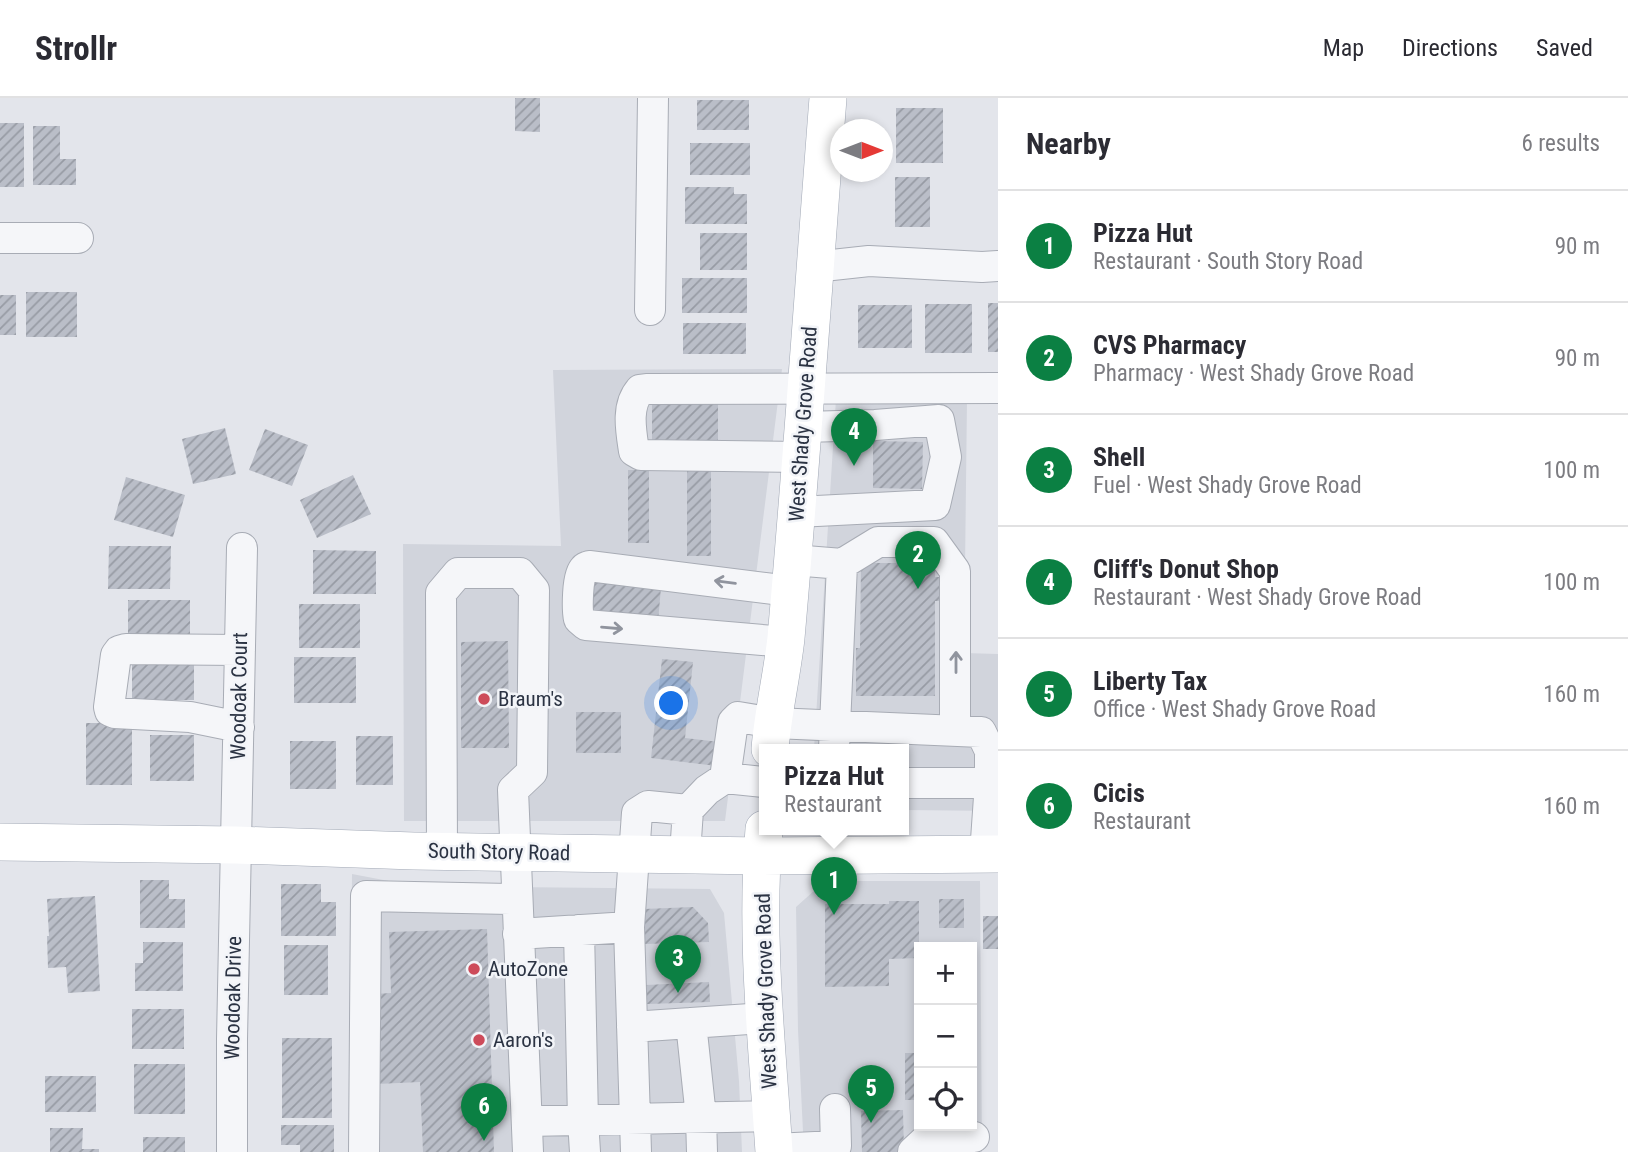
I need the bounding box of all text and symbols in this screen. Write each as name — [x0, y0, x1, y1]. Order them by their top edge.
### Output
text: Strollr — [35, 29, 117, 68]
text: Map — [1323, 34, 1364, 62]
text: Directions — [1402, 34, 1498, 62]
text: Saved — [1536, 34, 1593, 62]
north arrow — [830, 119, 893, 182]
text: Nearby — [1026, 126, 1111, 161]
text: 6 results — [1522, 130, 1600, 157]
text: Pizza Hut — [1093, 218, 1193, 248]
text: 1 — [1043, 233, 1055, 260]
text: 90 m — [1555, 233, 1600, 260]
text: Restaurant · South Story Road — [1093, 248, 1363, 275]
street label: West Shady Grove Road — [784, 325, 822, 523]
text: CVS Pharmacy — [1093, 330, 1246, 360]
text: 2 — [1043, 345, 1055, 372]
text: 90 m — [1555, 345, 1600, 372]
text: Pharmacy · West Shady Grove Road — [1093, 360, 1414, 387]
pin: 4 — [831, 408, 877, 466]
text: Shell — [1093, 442, 1145, 472]
text: 3 — [1043, 457, 1055, 484]
text: 100 m — [1543, 457, 1600, 484]
text: Fuel · West Shady Grove Road — [1093, 472, 1362, 499]
pin: 2 — [895, 531, 941, 589]
text: Cliff's Donut Shop — [1093, 554, 1279, 584]
text: 4 — [1043, 569, 1055, 596]
text: 100 m — [1543, 569, 1600, 596]
one-way arrow — [714, 576, 737, 589]
text: Restaurant · West Shady Grove Road — [1093, 584, 1422, 611]
one-way arrow — [600, 622, 623, 635]
street label: Woodoak Court — [226, 632, 252, 760]
one-way arrow — [949, 651, 963, 674]
text: Liberty Tax — [1093, 666, 1207, 696]
text: 5 — [1043, 681, 1055, 708]
text: 160 m — [1543, 681, 1600, 708]
your location — [654, 686, 688, 720]
place label: Braum's — [498, 687, 563, 711]
marker: Braum's — [476, 691, 492, 707]
text: Office · West Shady Grove Road — [1093, 696, 1376, 723]
popup — [759, 744, 909, 835]
text: Pizza Hut — [784, 761, 884, 791]
text: Cicis — [1093, 778, 1145, 808]
text: Restaurant — [784, 791, 882, 818]
text: 6 — [1043, 793, 1055, 820]
text: 160 m — [1543, 793, 1600, 820]
text: Restaurant — [1093, 808, 1191, 835]
street label: South Story Road — [428, 839, 570, 865]
pin: 1 — [811, 857, 857, 915]
street label: West Shady Grove Road — [751, 893, 781, 1089]
pin: 3 — [655, 935, 701, 993]
street label: Woodoak Drive — [220, 936, 246, 1060]
map controls — [914, 942, 977, 1131]
button: + — [914, 942, 977, 1005]
place label: AutoZone — [488, 957, 568, 981]
marker: AutoZone — [466, 961, 482, 977]
button: − — [914, 1005, 977, 1068]
place label: Aaron's — [493, 1028, 553, 1052]
marker: Aaron's — [471, 1032, 487, 1048]
pin: 5 — [848, 1065, 894, 1123]
button: locate — [914, 1068, 977, 1131]
pin: 6 — [461, 1083, 507, 1141]

